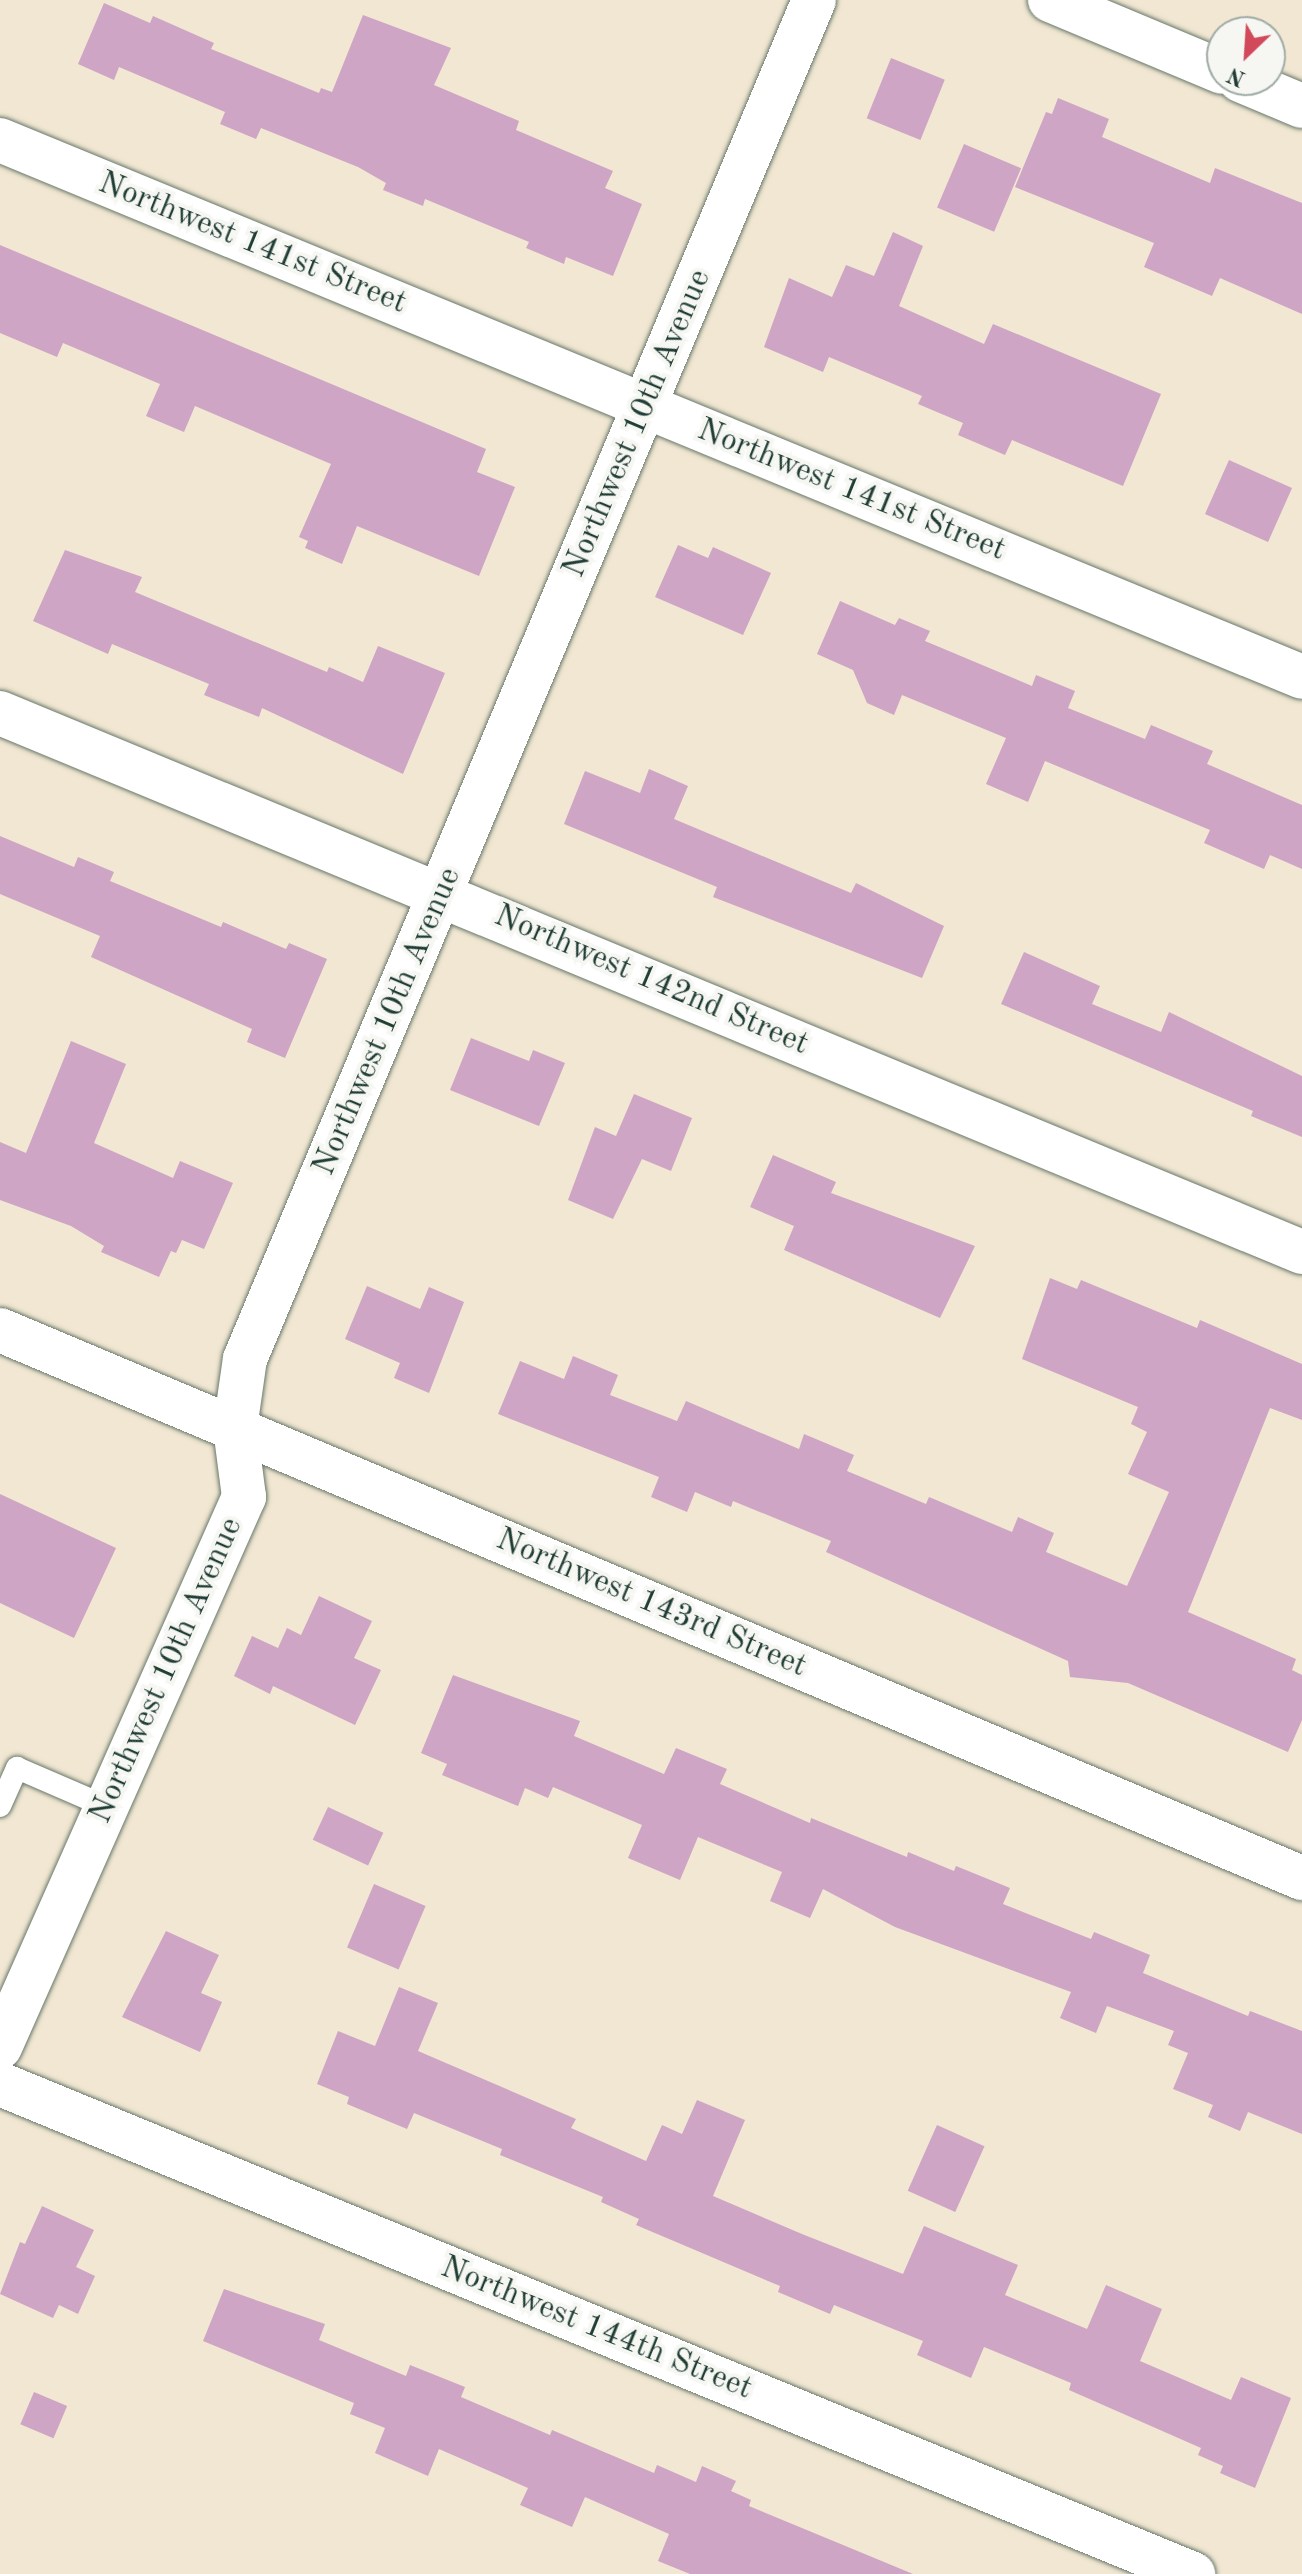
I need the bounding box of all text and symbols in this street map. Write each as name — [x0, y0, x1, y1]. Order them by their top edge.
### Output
north arrow — [1206, 16, 1286, 96]
text: N — [1224, 62, 1249, 89]
street label: Northwest 141st Street — [92, 165, 412, 323]
street label: Northwest 10th Avenue — [556, 264, 720, 584]
street label: Northwest 141st Street — [691, 412, 1011, 570]
street label: Northwest 10th Avenue — [306, 862, 470, 1182]
street label: Northwest 142nd Street — [488, 897, 814, 1065]
street label: Northwest 10th Avenue — [82, 1512, 252, 1830]
street label: Northwest 143rd Street — [490, 1521, 812, 1687]
street label: Northwest 144th Street — [435, 2249, 757, 2409]

